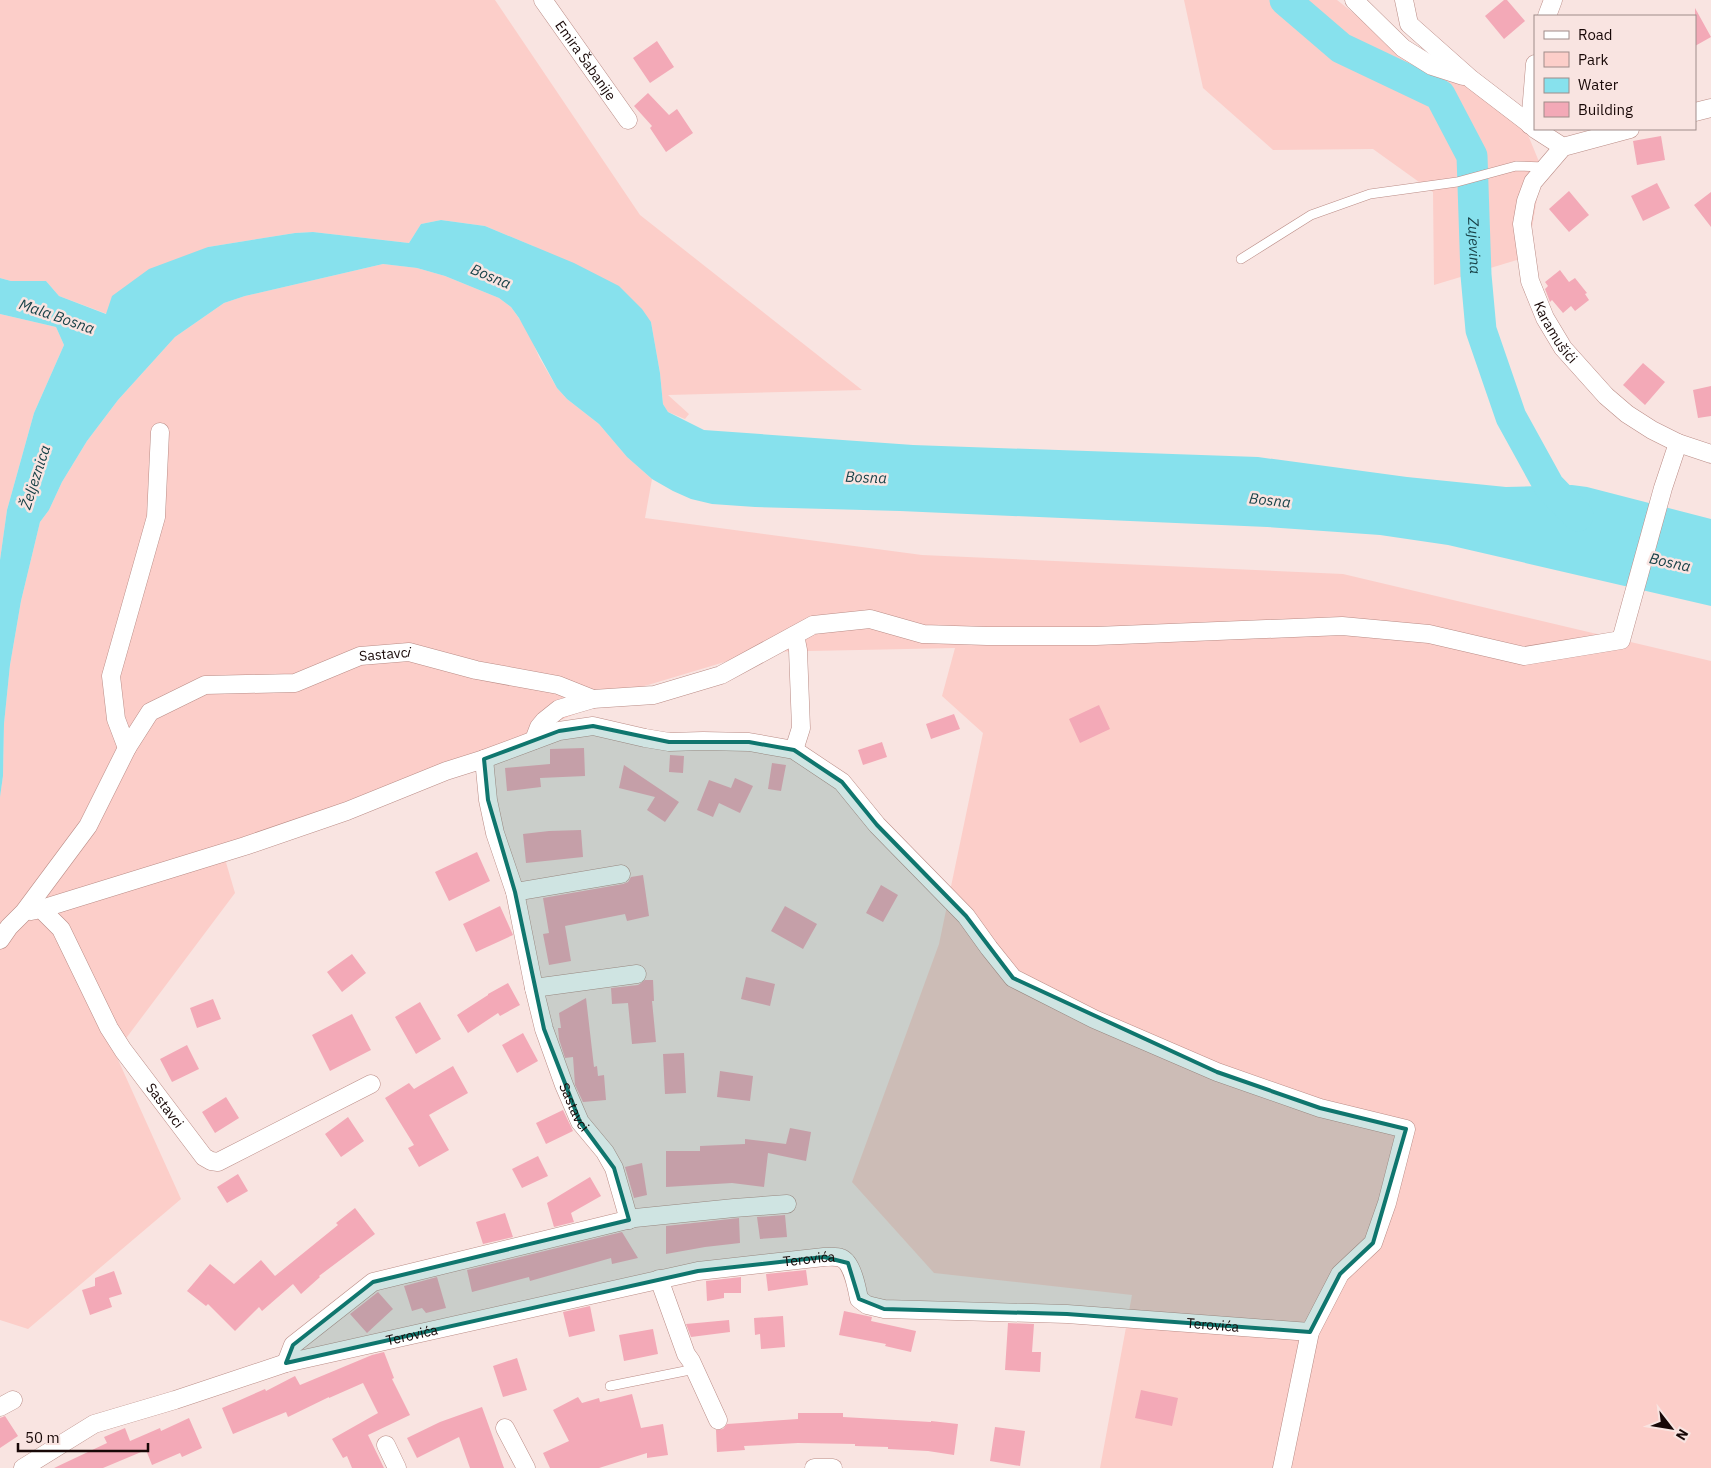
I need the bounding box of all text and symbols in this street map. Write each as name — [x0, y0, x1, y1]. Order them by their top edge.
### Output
legend — [1534, 15, 1696, 130]
street label: Emira Šabanije — [551, 17, 620, 104]
text: Road — [1578, 25, 1613, 44]
text: Park — [1578, 50, 1608, 69]
text: Water — [1578, 75, 1619, 94]
text: Building — [1578, 100, 1633, 119]
water label: Zujevina — [1465, 216, 1485, 275]
water label: Bosna — [468, 259, 514, 293]
water label: Mala Bosna — [17, 294, 97, 338]
street label: Karamušići — [1530, 298, 1581, 367]
water label: Željeznica — [15, 442, 54, 512]
water label: Bosna — [845, 467, 888, 487]
water label: Bosna — [1248, 488, 1292, 512]
water label: Bosna — [1648, 548, 1693, 576]
street label: Sastavci — [358, 643, 413, 665]
street label: Sastavci — [142, 1079, 188, 1132]
street label: Sastavci — [555, 1080, 593, 1135]
street label: Terovića — [782, 1248, 836, 1270]
street label: Terovića — [1186, 1314, 1240, 1336]
street label: Terovića — [384, 1320, 440, 1349]
north arrow — [1646, 1403, 1696, 1453]
scale bar — [18, 1420, 148, 1452]
text: N — [1672, 1426, 1692, 1444]
text: 50 m — [25, 1428, 60, 1447]

